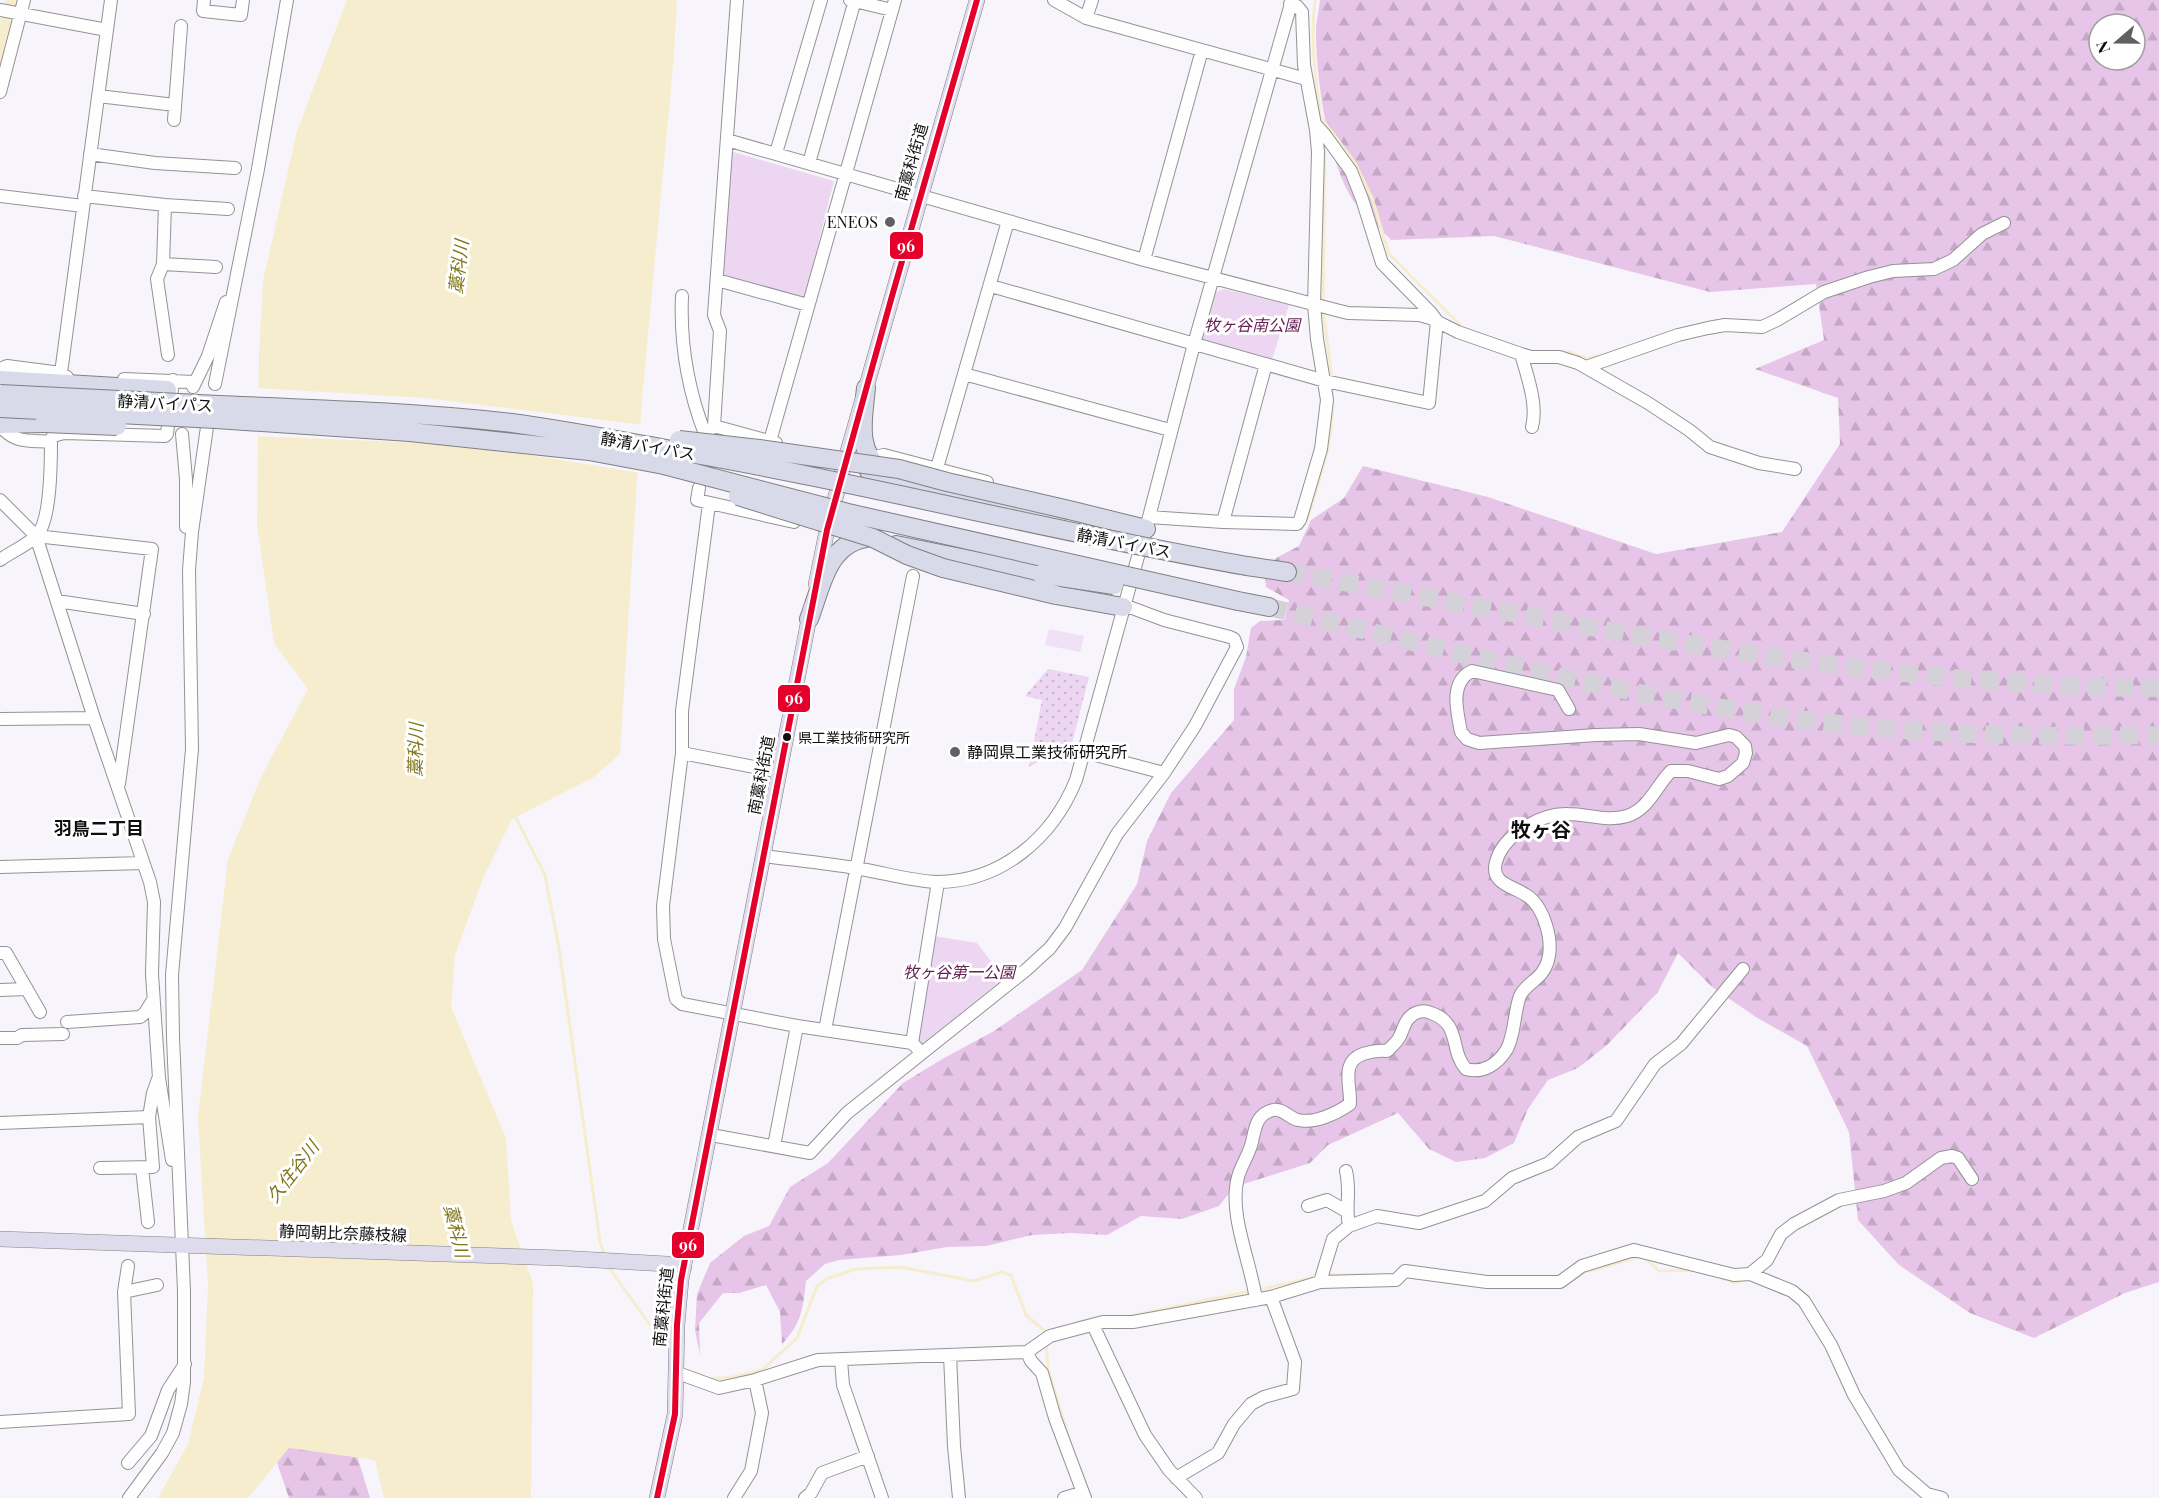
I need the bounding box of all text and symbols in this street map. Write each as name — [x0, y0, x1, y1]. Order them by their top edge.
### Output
north arrow — [2087, 12, 2147, 72]
text: N — [2090, 38, 2114, 56]
street label: 南藁科街道 — [889, 121, 932, 203]
place label: ENEOS — [827, 211, 878, 232]
marker: ENEOS — [883, 215, 897, 229]
line badge: 96 — [889, 231, 924, 260]
text: 96 — [897, 235, 915, 256]
water label: 藁科川 — [443, 237, 473, 295]
park label: 牧ヶ谷南公園 — [1204, 314, 1302, 335]
street label: 静清バイパス — [117, 390, 213, 415]
street label: 静清バイパス — [599, 427, 697, 464]
street label: 静清バイパス — [1075, 523, 1173, 562]
line badge: 96 — [777, 684, 811, 713]
text: 96 — [785, 687, 803, 708]
water label: 藁科川 — [403, 721, 428, 777]
place label: 県工業技術研究所 — [798, 728, 910, 747]
marker: 県工業技術研究所 — [781, 731, 793, 743]
street label: 南藁科街道 — [743, 734, 778, 816]
place label: 静岡県工業技術研究所 — [967, 741, 1127, 762]
marker: 静岡県工業技術研究所 — [948, 745, 962, 759]
district label: 牧ヶ谷 — [1511, 815, 1571, 842]
district label: 羽鳥二丁目 — [54, 816, 144, 840]
park label: 牧ヶ谷第一公園 — [903, 961, 1017, 982]
water label: 久住谷川 — [261, 1134, 325, 1207]
water label: 藁科川 — [439, 1202, 476, 1262]
street label: 静岡朝比奈藤枝線 — [279, 1220, 407, 1245]
line badge: 96 — [671, 1231, 705, 1259]
text: 96 — [679, 1234, 697, 1255]
street label: 南藁科街道 — [648, 1266, 677, 1348]

